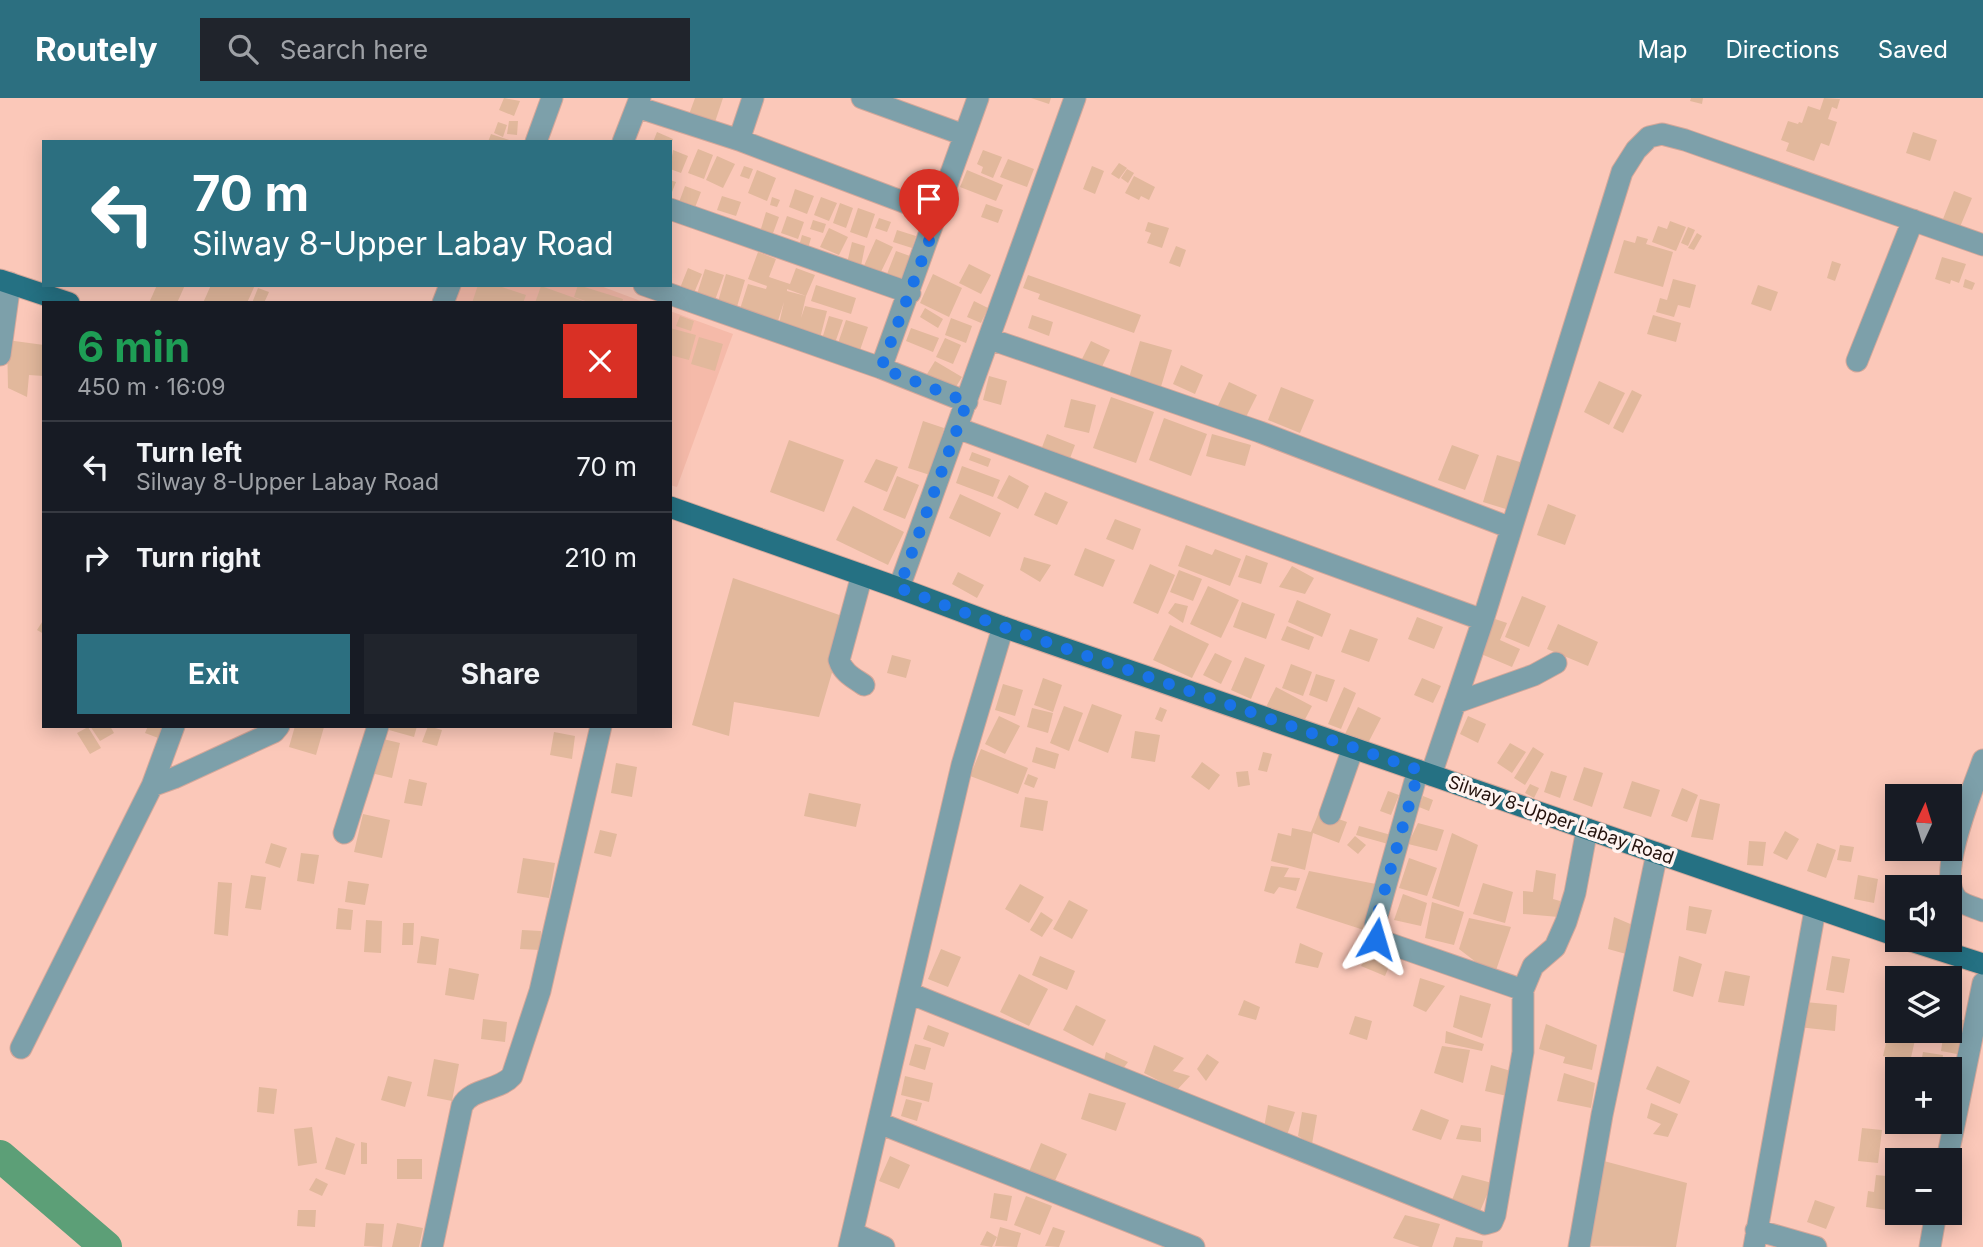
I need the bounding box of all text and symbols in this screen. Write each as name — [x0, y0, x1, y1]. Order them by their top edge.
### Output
search box — [200, 18, 690, 81]
text: Routely — [35, 29, 158, 69]
icon: search — [224, 30, 262, 68]
text: Search here — [280, 34, 428, 65]
text: Map — [1638, 35, 1687, 64]
text: Directions — [1725, 35, 1840, 64]
text: Saved — [1878, 35, 1948, 64]
text: 70 m — [192, 164, 309, 223]
icon: left — [77, 168, 168, 259]
pin — [899, 169, 959, 241]
icon: arrive — [910, 180, 948, 218]
text: Silway 8-Upper Labay Road — [192, 224, 614, 263]
text: 6 min — [77, 321, 190, 372]
button: close — [563, 324, 637, 398]
text: 450 m · 16:09 — [77, 373, 226, 401]
text: Turn left — [136, 437, 242, 468]
icon: left — [77, 448, 115, 486]
text: 70 m — [576, 451, 637, 482]
text: Silway 8-Upper Labay Road — [136, 468, 439, 496]
icon: right — [77, 539, 115, 577]
text: Turn right — [136, 542, 261, 573]
text: 210 m — [564, 542, 637, 573]
button: Exit — [77, 634, 350, 714]
button: Share — [364, 634, 637, 714]
street label: Silway 8-Upper Labay Road — [1446, 771, 1677, 868]
north arrow — [1885, 784, 1962, 861]
map controls — [1885, 784, 1962, 1225]
button: sound — [1885, 875, 1962, 952]
position arrow — [1339, 902, 1413, 976]
button: layers — [1885, 966, 1962, 1043]
button: + — [1885, 1057, 1962, 1134]
button: − — [1885, 1148, 1962, 1225]

